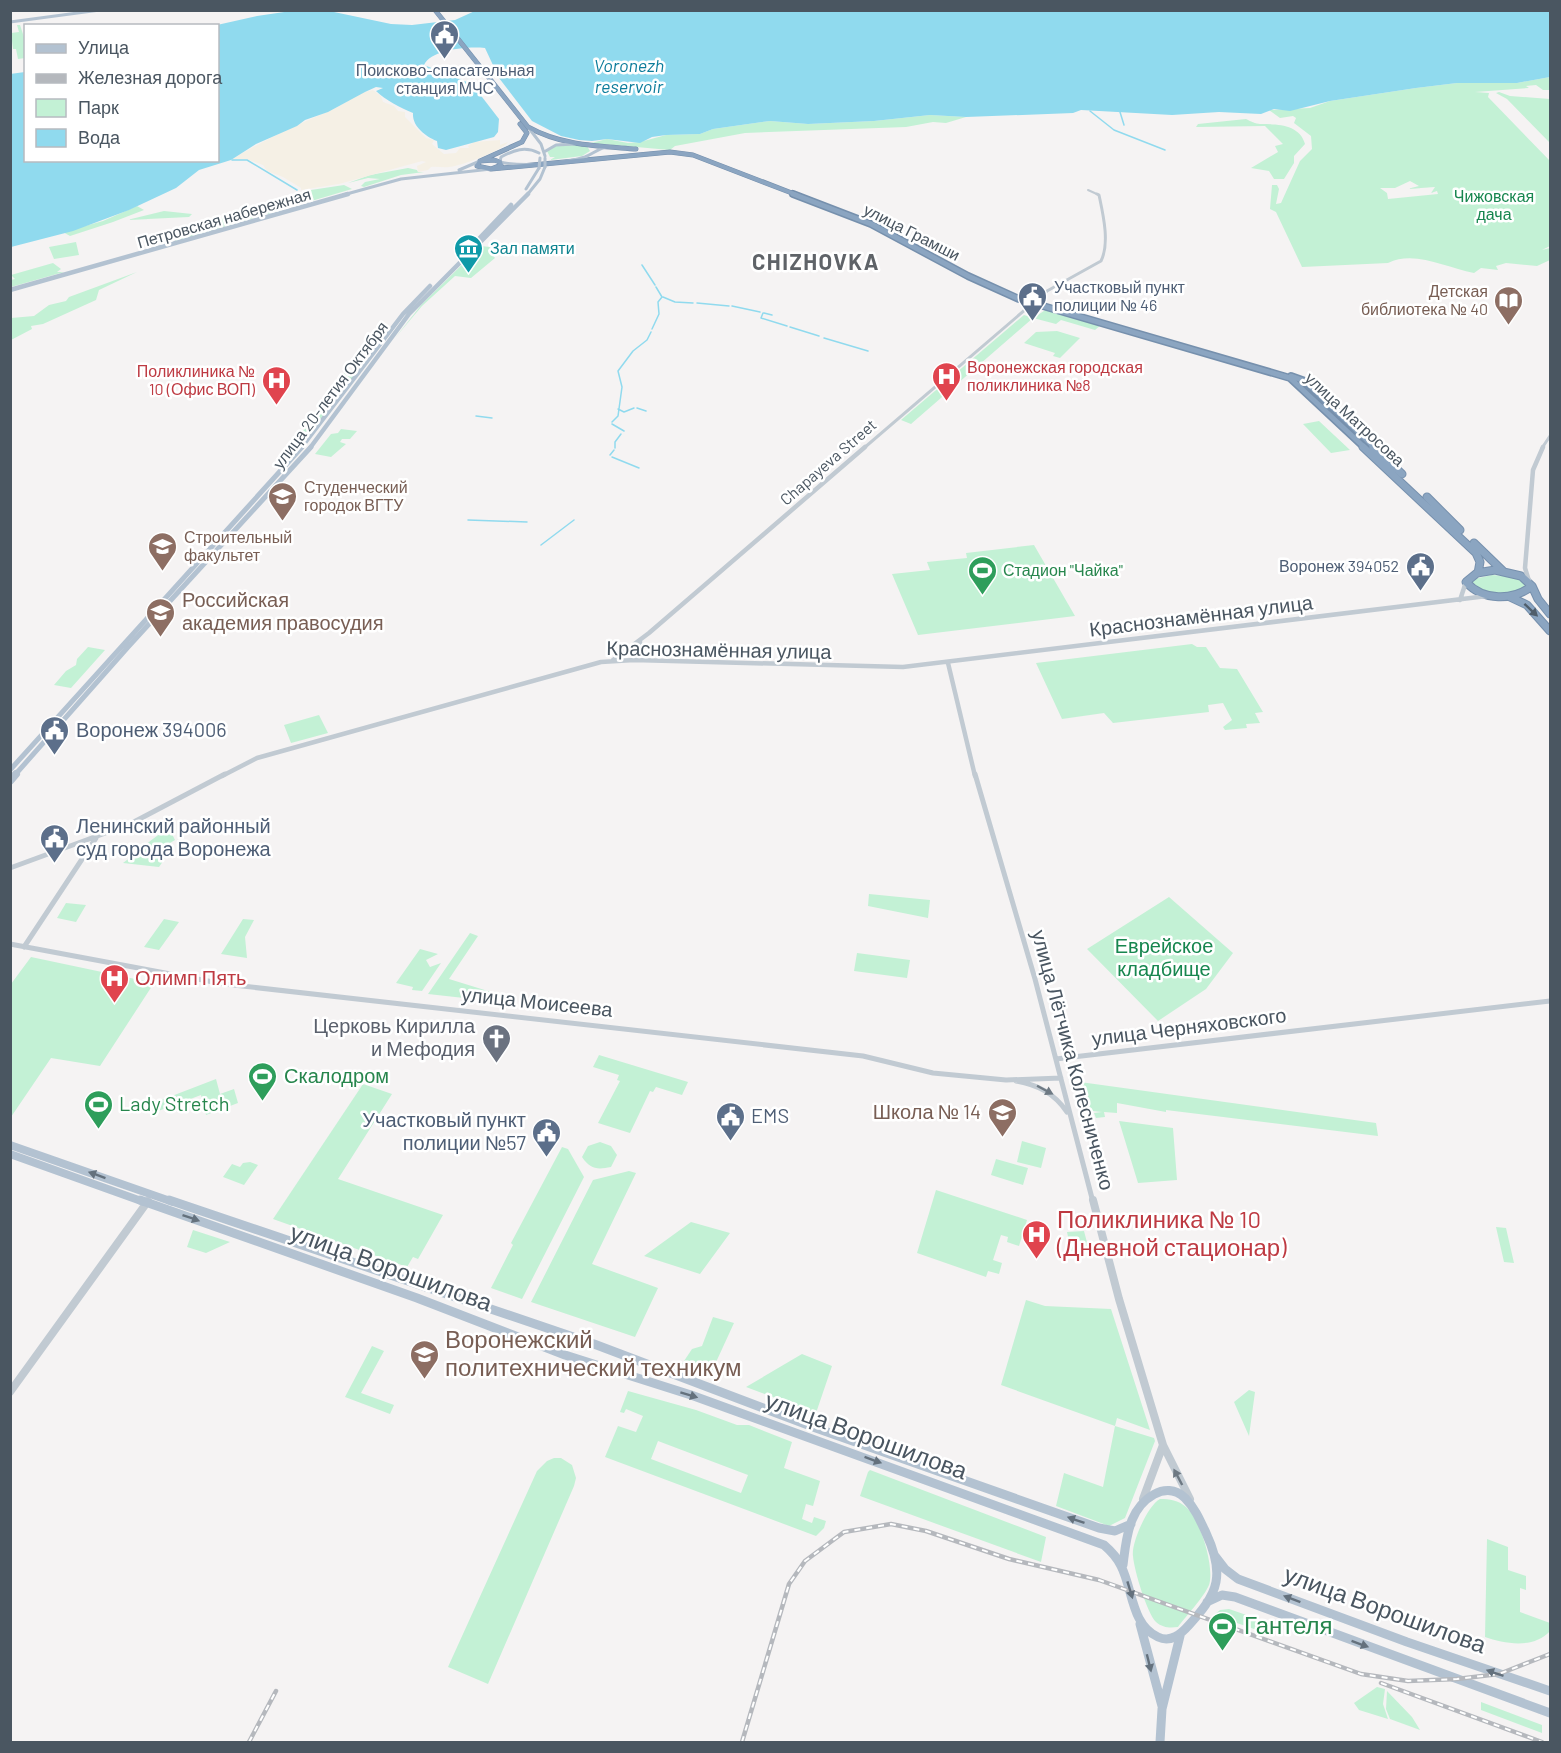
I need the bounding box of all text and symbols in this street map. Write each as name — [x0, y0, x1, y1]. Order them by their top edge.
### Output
public building icon: Поисково-спасательная станция МЧС — [429, 18, 461, 60]
legend — [24, 24, 219, 162]
text: Улица — [78, 36, 130, 58]
water label: Voronezh reservoir — [594, 54, 664, 97]
place label: Поисково-спасательная станция МЧС — [356, 60, 534, 97]
text: Железная дорога — [78, 66, 223, 88]
text: Парк — [78, 96, 119, 118]
text: Вода — [78, 126, 121, 148]
street label: Петровская набережная — [135, 184, 313, 251]
park label: Чижовская дача — [1454, 186, 1534, 223]
street label: улица Грамши — [861, 199, 964, 264]
museum icon: Зал памяти — [453, 232, 485, 274]
place label: Зал памяти — [490, 238, 575, 257]
district label: CHIZHOVKA — [752, 248, 880, 274]
place label: Участковый пункт полиции № 46 — [1054, 277, 1186, 314]
public building icon: Участковый пункт полиции № 46 — [1017, 280, 1049, 322]
place label: Детская библиотека № 40 — [1361, 281, 1488, 318]
library icon: Детская библиотека № 40 — [1493, 284, 1525, 326]
street label: улица 20-летия Октября — [268, 317, 391, 472]
place label: Воронежская городская поликлиника №8 — [967, 357, 1143, 394]
hospital icon: Воронежская городская поликлиника №8 — [930, 360, 962, 402]
place label: Поликлиника № 10 (Офис ВОП) — [137, 361, 256, 398]
hospital icon: Поликлиника № 10 (Офис ВОП) — [260, 364, 292, 406]
street label: улица Матросова — [1302, 368, 1409, 470]
street label: Chapayeva Street — [776, 415, 880, 509]
place label: Студенческий городок ВГТУ — [304, 477, 408, 514]
school or university icon: Студенческий городок ВГТУ — [267, 480, 299, 522]
place label: Строительный факультет — [184, 527, 292, 564]
school or university icon: Строительный факультет — [147, 530, 179, 572]
public building icon: Воронеж 394052 — [1404, 550, 1436, 592]
sports icon: Стадион "Чайка" — [966, 554, 998, 596]
place label: Воронеж 394052 — [1279, 556, 1399, 575]
place label: Стадион "Чайка" — [1003, 560, 1123, 579]
place label: Российская академия правосудия — [182, 587, 384, 634]
street label: Краснознамённая улица — [1088, 589, 1315, 641]
school or university icon: Российская академия правосудия — [145, 596, 177, 638]
one-way arrow — [1524, 603, 1539, 617]
street label: Краснознамённая улица — [606, 635, 833, 663]
public building icon: Воронеж 394006 — [39, 714, 71, 756]
place label: Воронеж 394006 — [76, 717, 227, 741]
place label: Ленинский районный суд города Воронежа — [76, 813, 272, 860]
public building icon: Ленинский районный суд города Воронежа — [39, 822, 71, 864]
street label: улица Лётчика Колесниченко — [1028, 927, 1120, 1192]
park label: Еврейское кладбище — [1115, 933, 1213, 980]
hospital icon: Олимп Пять — [98, 962, 130, 1004]
place label: Олимп Пять — [135, 965, 247, 989]
street label: улица Моисеева — [460, 981, 615, 1021]
street label: улица Черняховского — [1090, 1002, 1288, 1050]
place label: Церковь Кирилла и Мефодия — [313, 1013, 476, 1060]
church icon: Церковь Кирилла и Мефодия — [480, 1022, 512, 1064]
sports icon: Скалодром — [247, 1060, 279, 1102]
place label: Скалодром — [284, 1063, 389, 1087]
one-way arrow — [1036, 1085, 1053, 1095]
sports icon: Lady Stretch — [82, 1088, 114, 1130]
place label: Lady Stretch — [119, 1091, 230, 1115]
school or university icon: Школа № 14 — [986, 1096, 1018, 1138]
place label: Школа № 14 — [873, 1099, 981, 1123]
public building icon: EMS — [714, 1100, 746, 1142]
place label: EMS — [751, 1103, 789, 1127]
place label: Участковый пункт полиции №57 — [362, 1107, 527, 1154]
public building icon: Участковый пункт полиции №57 — [531, 1116, 563, 1158]
one-way arrow — [88, 1170, 106, 1180]
place label: Поликлиника № 10 (Дневной стационар) — [1056, 1204, 1287, 1261]
one-way arrow — [182, 1214, 200, 1223]
street label: улица Ворошилова — [287, 1217, 497, 1317]
hospital icon: Поликлиника № 10 (Дневной стационар) — [1020, 1218, 1052, 1260]
place label: Воронежский политехнический техникум — [445, 1324, 742, 1381]
school or university icon: Воронежский политехнический техникум — [408, 1338, 440, 1380]
street label: улица Ворошилова — [762, 1385, 972, 1485]
one-way arrow — [680, 1391, 698, 1400]
one-way arrow — [864, 1456, 882, 1466]
one-way arrow — [1173, 1468, 1183, 1485]
one-way arrow — [1067, 1514, 1085, 1524]
street label: улица Ворошилова — [1281, 1559, 1491, 1659]
one-way arrow — [1126, 1581, 1135, 1599]
one-way arrow — [1283, 1594, 1301, 1604]
sports icon: Гантеля — [1207, 1610, 1239, 1652]
place label: Гантеля — [1244, 1610, 1333, 1639]
one-way arrow — [1352, 1639, 1370, 1649]
one-way arrow — [1145, 1654, 1155, 1672]
one-way arrow — [1486, 1667, 1504, 1677]

